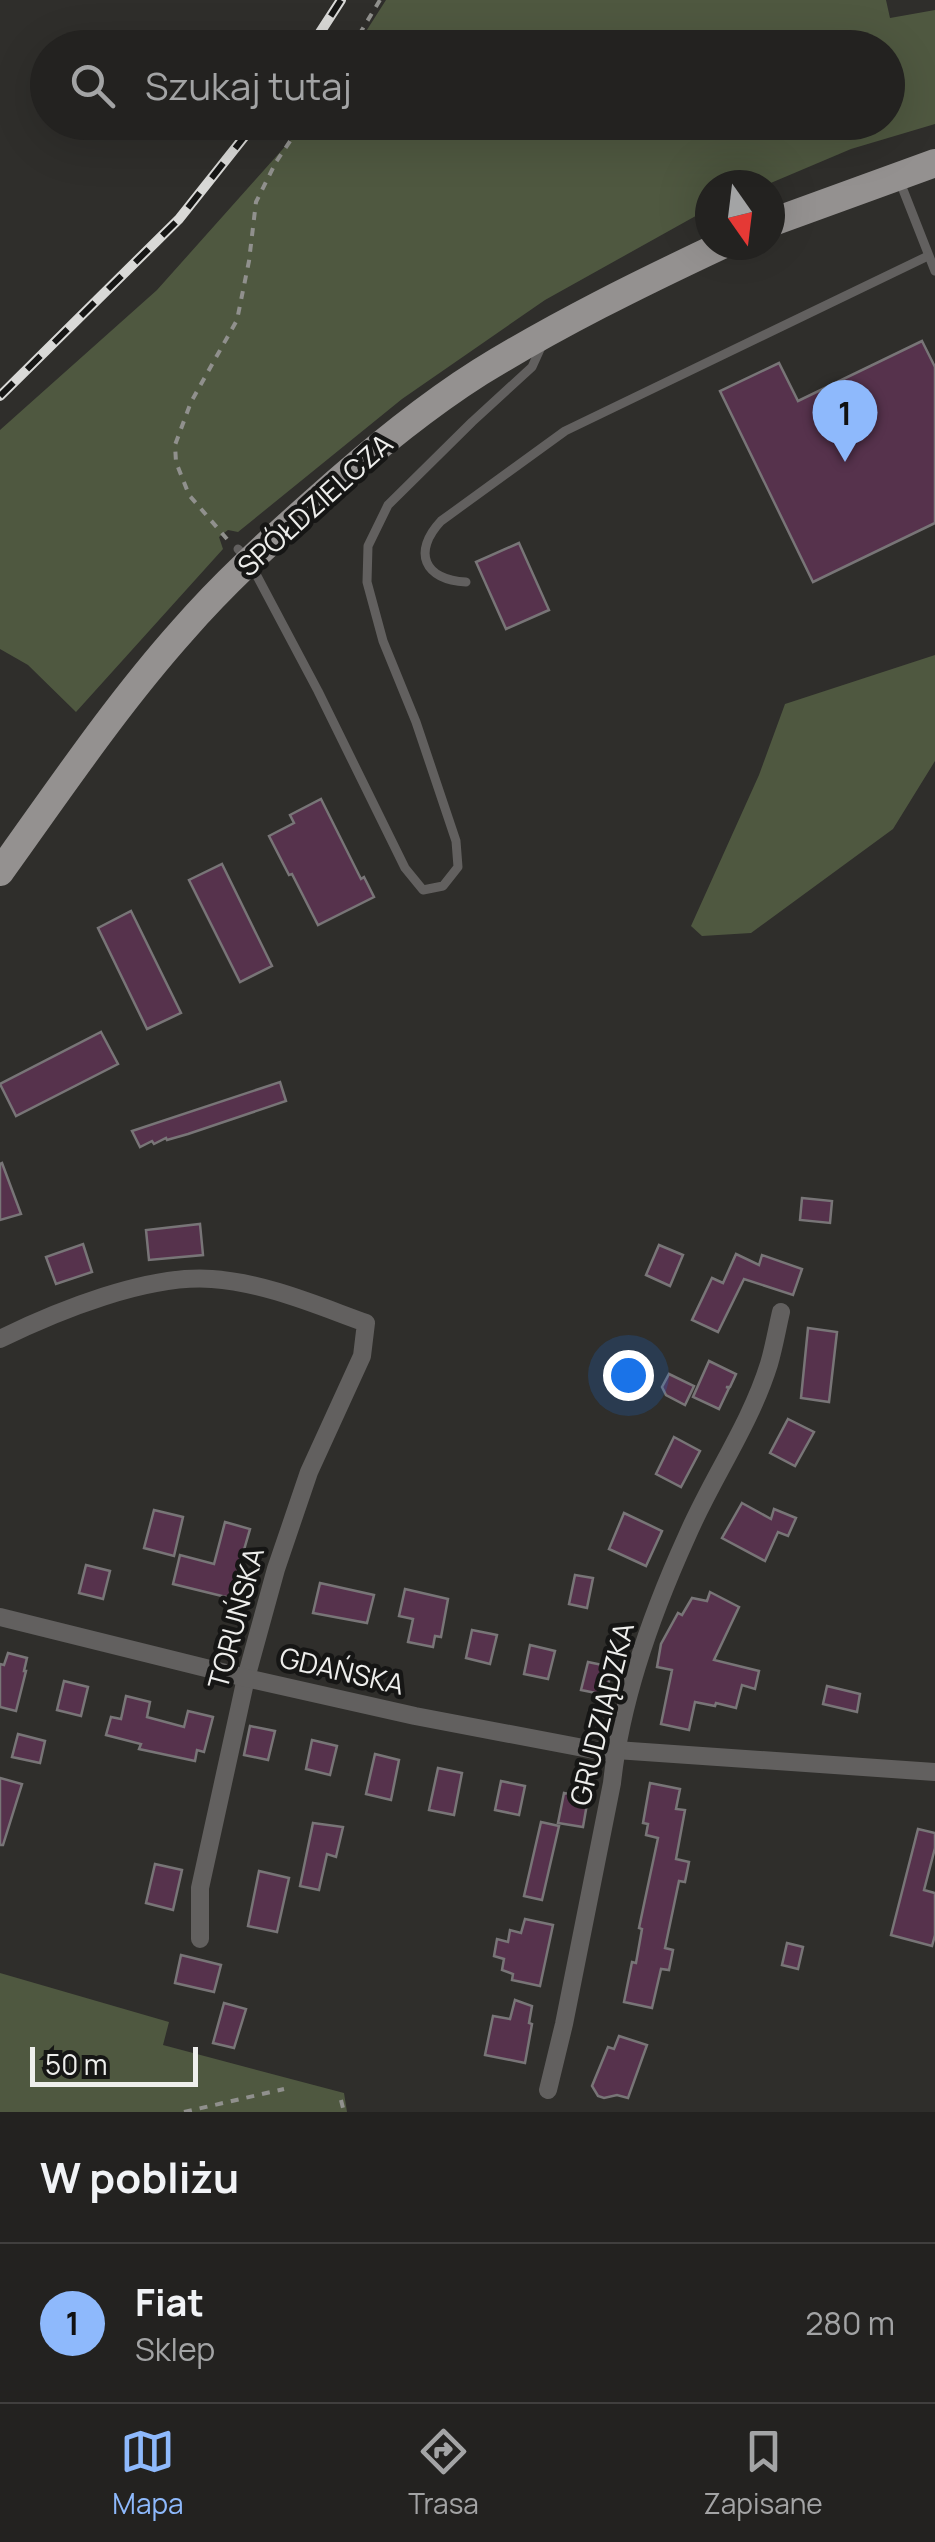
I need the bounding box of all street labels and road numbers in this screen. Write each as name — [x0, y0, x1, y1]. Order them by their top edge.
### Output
street label: SPÓŁDZIELCZA — [229, 424, 400, 584]
street label: TORUŃSKA — [198, 1543, 272, 1693]
street label: GRUDZIĄDZKA — [560, 1618, 642, 1809]
street label: GDAŃSKA — [276, 1637, 408, 1703]

